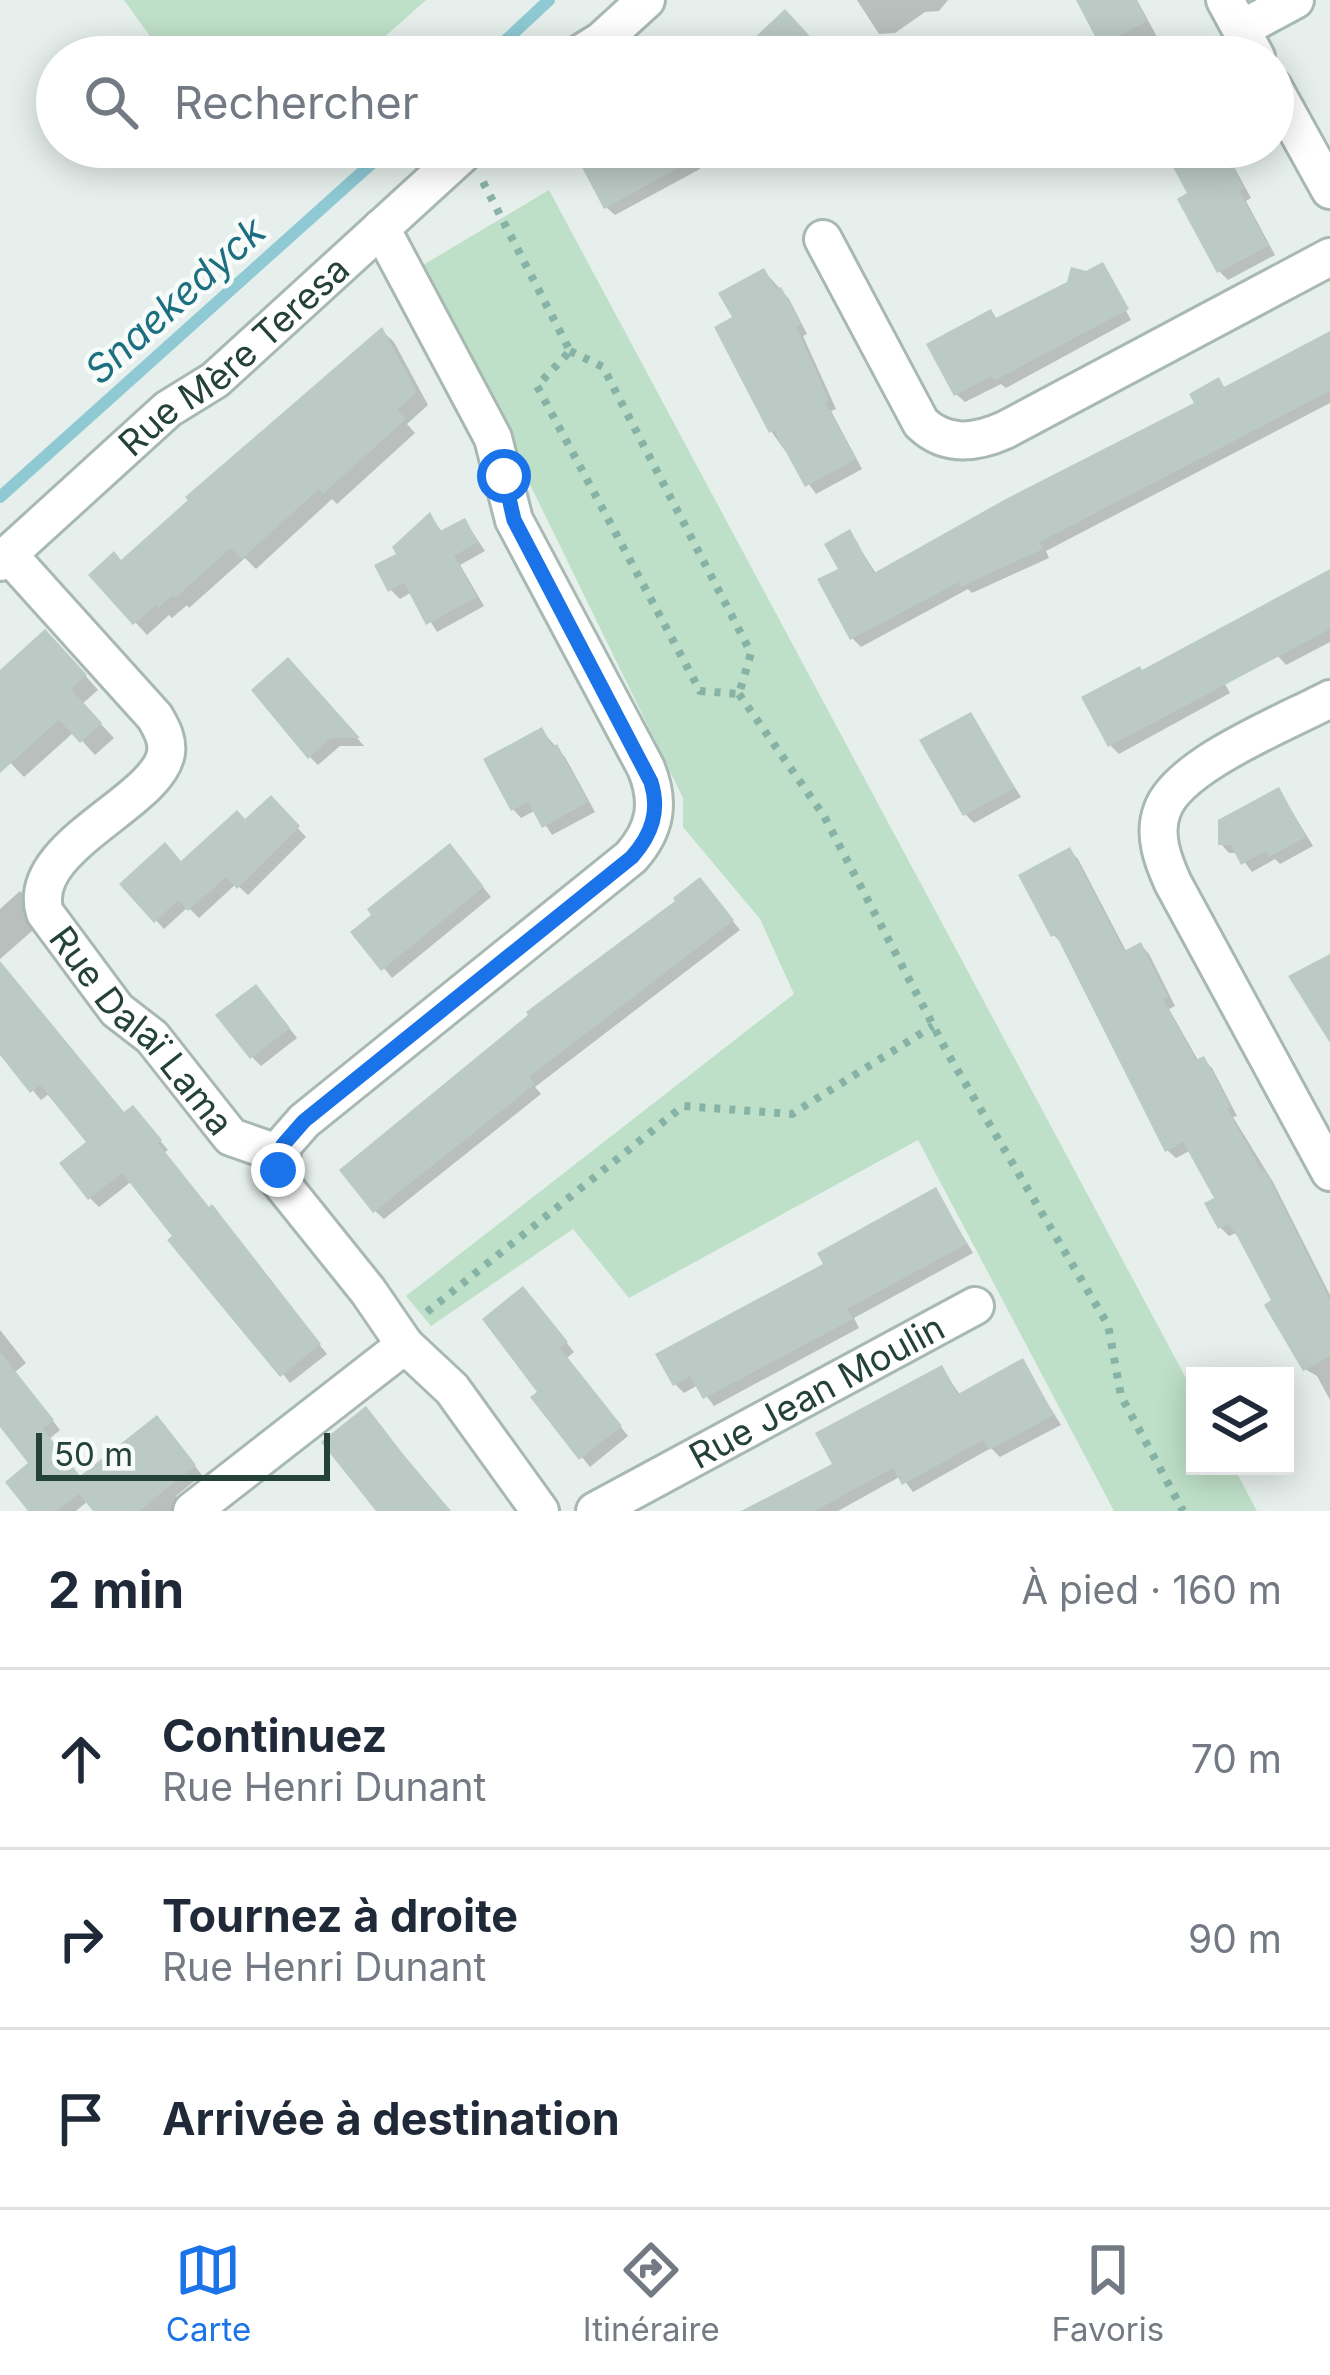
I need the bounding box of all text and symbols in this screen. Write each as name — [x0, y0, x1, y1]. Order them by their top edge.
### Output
search box — [36, 36, 1294, 168]
icon: search — [78, 69, 144, 135]
text: Rechercher — [174, 75, 419, 130]
water label: Snaekedyck — [75, 206, 275, 393]
street label: Rue Mère Teresa — [109, 247, 358, 465]
route start — [477, 449, 531, 503]
street label: Rue Dalaï Lama — [40, 917, 243, 1144]
route end — [251, 1143, 305, 1197]
street label: Rue Jean Moulin — [682, 1305, 952, 1478]
map controls — [1186, 1367, 1294, 1475]
button: layers — [1186, 1367, 1294, 1475]
scale bar — [36, 1427, 330, 1480]
text: 50 m — [54, 1434, 133, 1474]
text: 2 min — [48, 1559, 184, 1620]
text: À pied · 160 m — [1021, 1566, 1282, 1613]
text: Continuez — [162, 1708, 387, 1763]
icon: ahead — [48, 1726, 114, 1792]
text: 70 m — [1191, 1735, 1282, 1782]
text: Rue Henri Dunant — [162, 1763, 486, 1810]
text: Tournez à droite — [162, 1888, 518, 1943]
icon: right — [48, 1906, 114, 1972]
text: 90 m — [1188, 1915, 1282, 1962]
text: Rue Henri Dunant — [162, 1943, 486, 1990]
icon: arrive — [48, 2086, 114, 2152]
text: Arrivée à destination — [162, 2091, 620, 2146]
tab: Carte — [166, 2237, 251, 2349]
tab: Itinéraire — [583, 2237, 720, 2349]
tab: Favoris — [1051, 2237, 1164, 2349]

